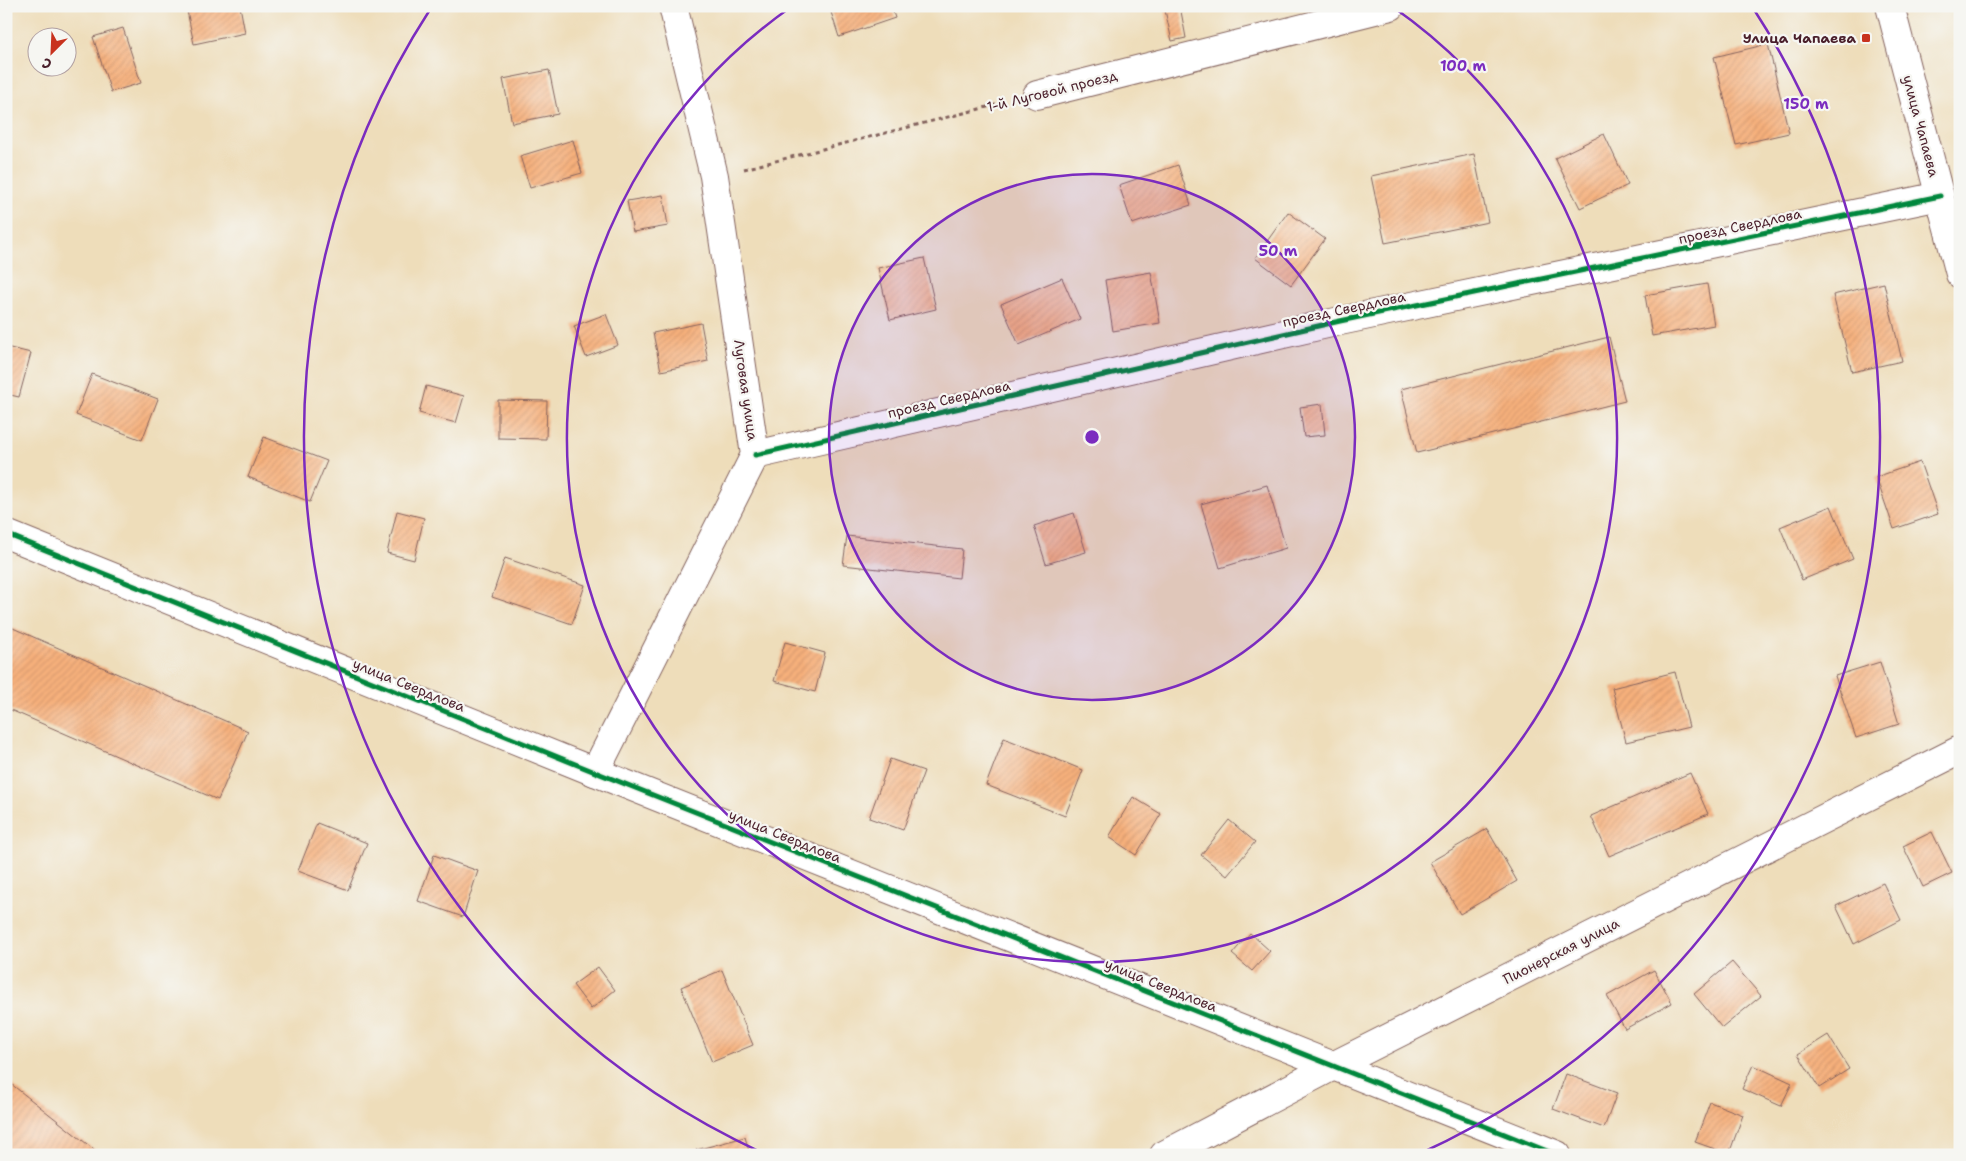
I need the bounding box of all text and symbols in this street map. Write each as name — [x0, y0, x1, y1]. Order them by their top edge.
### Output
north arrow — [28, 28, 78, 78]
place label: Улица Чапаева — [1743, 29, 1856, 47]
marker: Улица Чапаева — [1860, 32, 1872, 44]
text: С — [39, 54, 54, 74]
text: 100 m — [1440, 56, 1486, 76]
street label: 1-й Луговой проезд — [985, 66, 1119, 116]
street label: улица Чапаева — [1899, 73, 1943, 179]
text: 150 m — [1783, 94, 1829, 114]
street label: проезд Свердлова — [1677, 204, 1803, 248]
text: 50 m — [1259, 241, 1298, 261]
street label: проезд Свердлова — [1281, 287, 1407, 331]
street label: Луговая улица — [730, 338, 762, 442]
street label: проезд Свердлова — [886, 376, 1012, 422]
centre of rings — [1083, 428, 1101, 446]
street label: улица Свердлова — [350, 654, 468, 716]
street label: улица Свердлова — [726, 805, 844, 867]
street label: Пионерская улица — [1500, 914, 1622, 988]
street label: улица Свердлова — [1102, 954, 1220, 1016]

